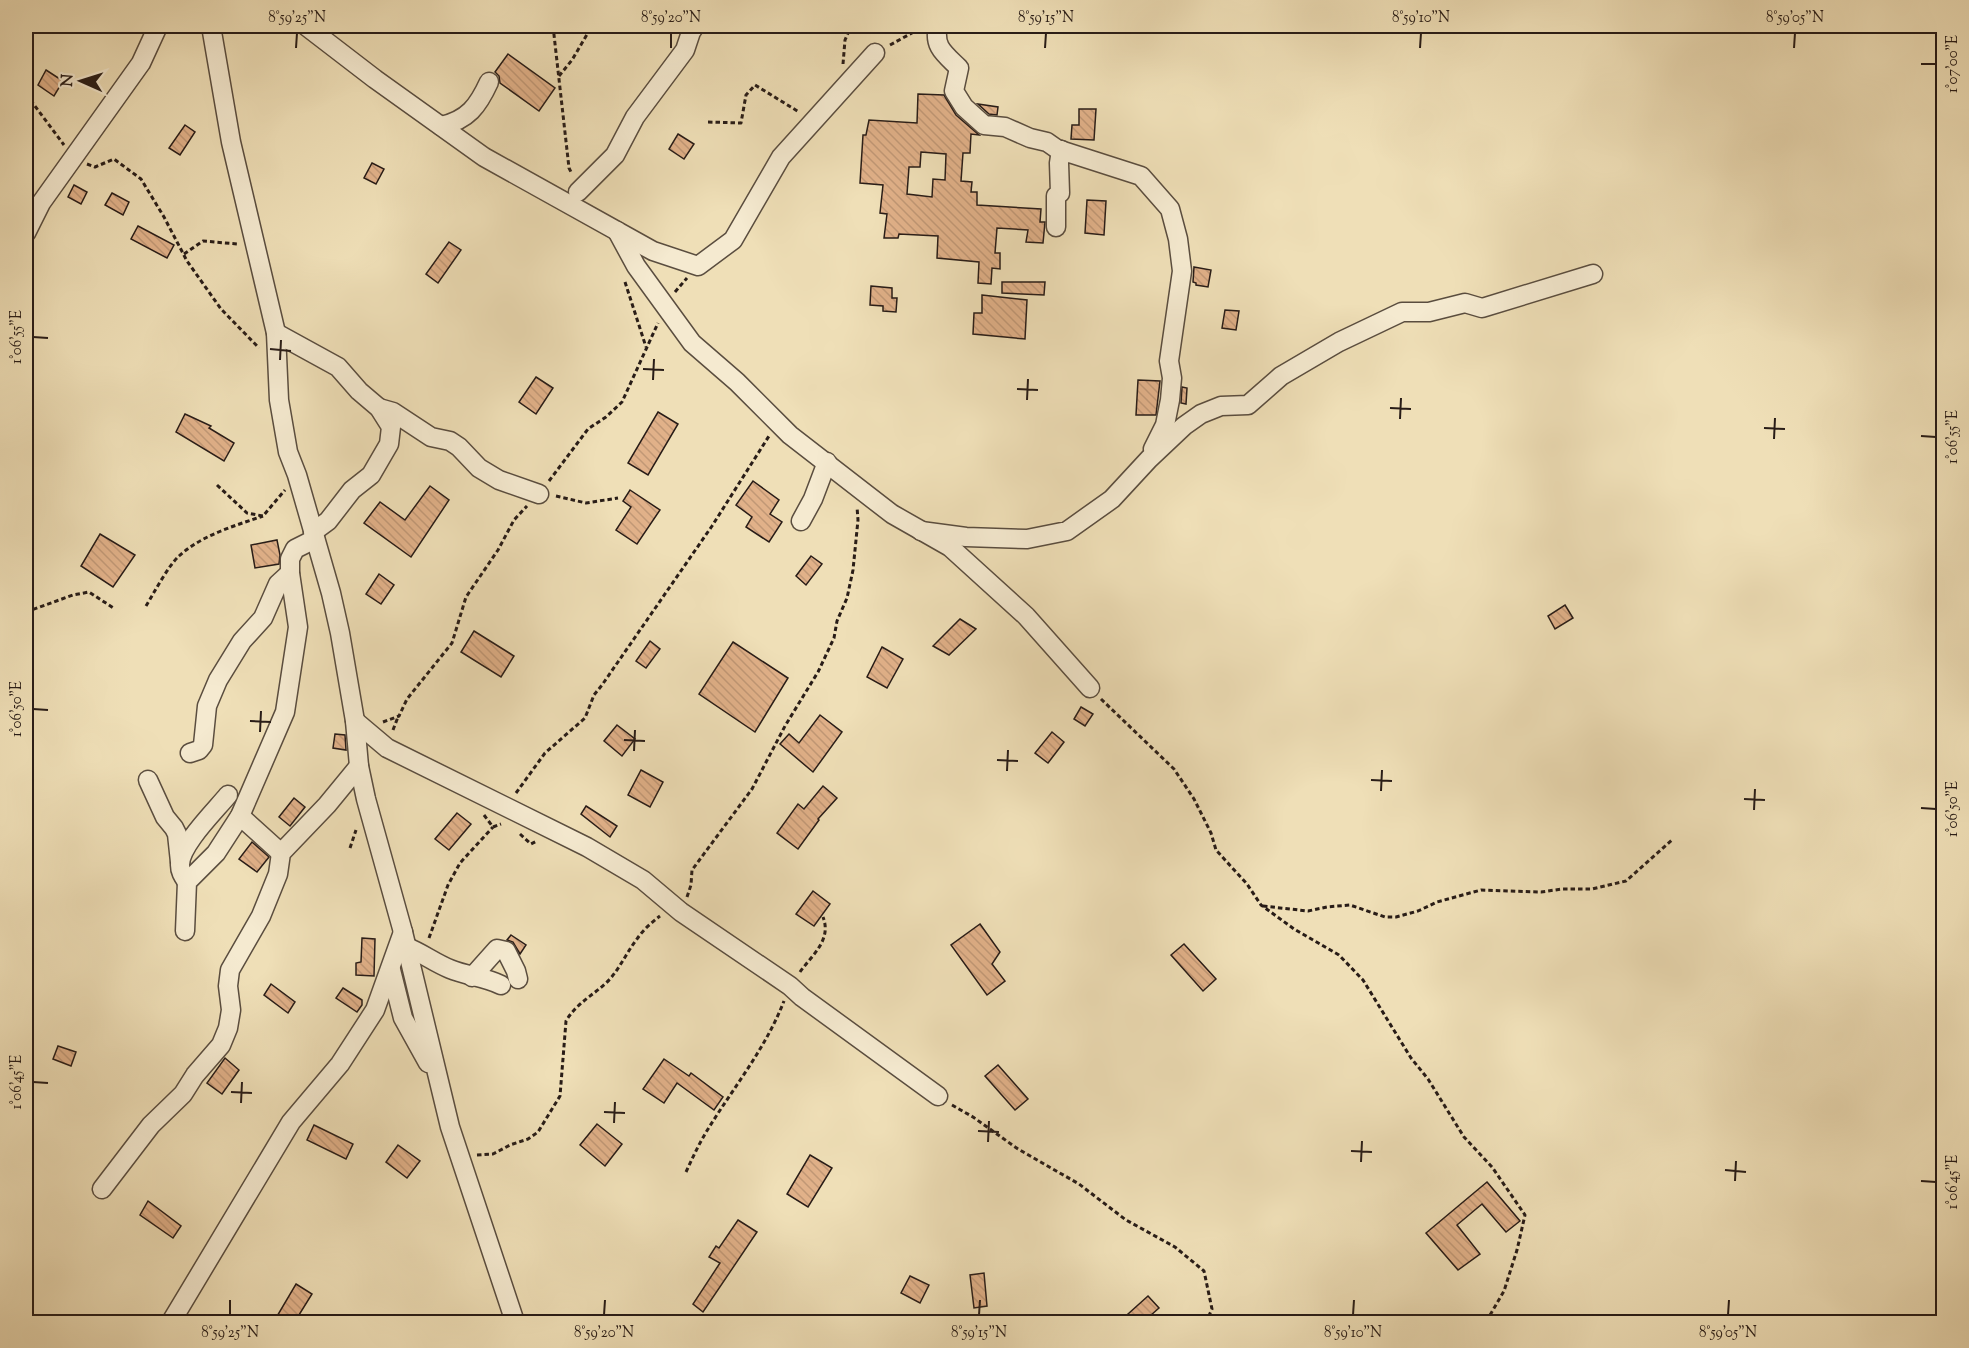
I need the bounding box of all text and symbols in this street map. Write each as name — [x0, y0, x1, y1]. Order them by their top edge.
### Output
text: 8°59'25"N — [268, 8, 326, 29]
text: 8°59'20"N — [641, 8, 701, 29]
text: 8°59'15"N — [1018, 8, 1074, 29]
text: 8°59'10"N — [1392, 8, 1450, 29]
text: 8°59'05"N — [1766, 8, 1824, 29]
text: 1°07'00"E — [1943, 35, 1964, 93]
north arrow — [51, 51, 111, 111]
text: N — [57, 73, 80, 87]
text: 1°06'55"E — [7, 310, 28, 364]
text: 1°06'55"E — [1943, 410, 1964, 464]
text: 1°06'50"E — [7, 681, 28, 737]
text: 1°06'50"E — [1943, 781, 1964, 837]
text: 1°06'45"E — [7, 1055, 28, 1109]
text: 1°06'45"E — [1943, 1155, 1964, 1209]
text: 8°59'25"N — [201, 1323, 259, 1344]
text: 8°59'20"N — [574, 1323, 634, 1344]
text: 8°59'15"N — [951, 1323, 1007, 1344]
text: 8°59'10"N — [1324, 1323, 1382, 1344]
text: 8°59'05"N — [1699, 1323, 1757, 1344]

